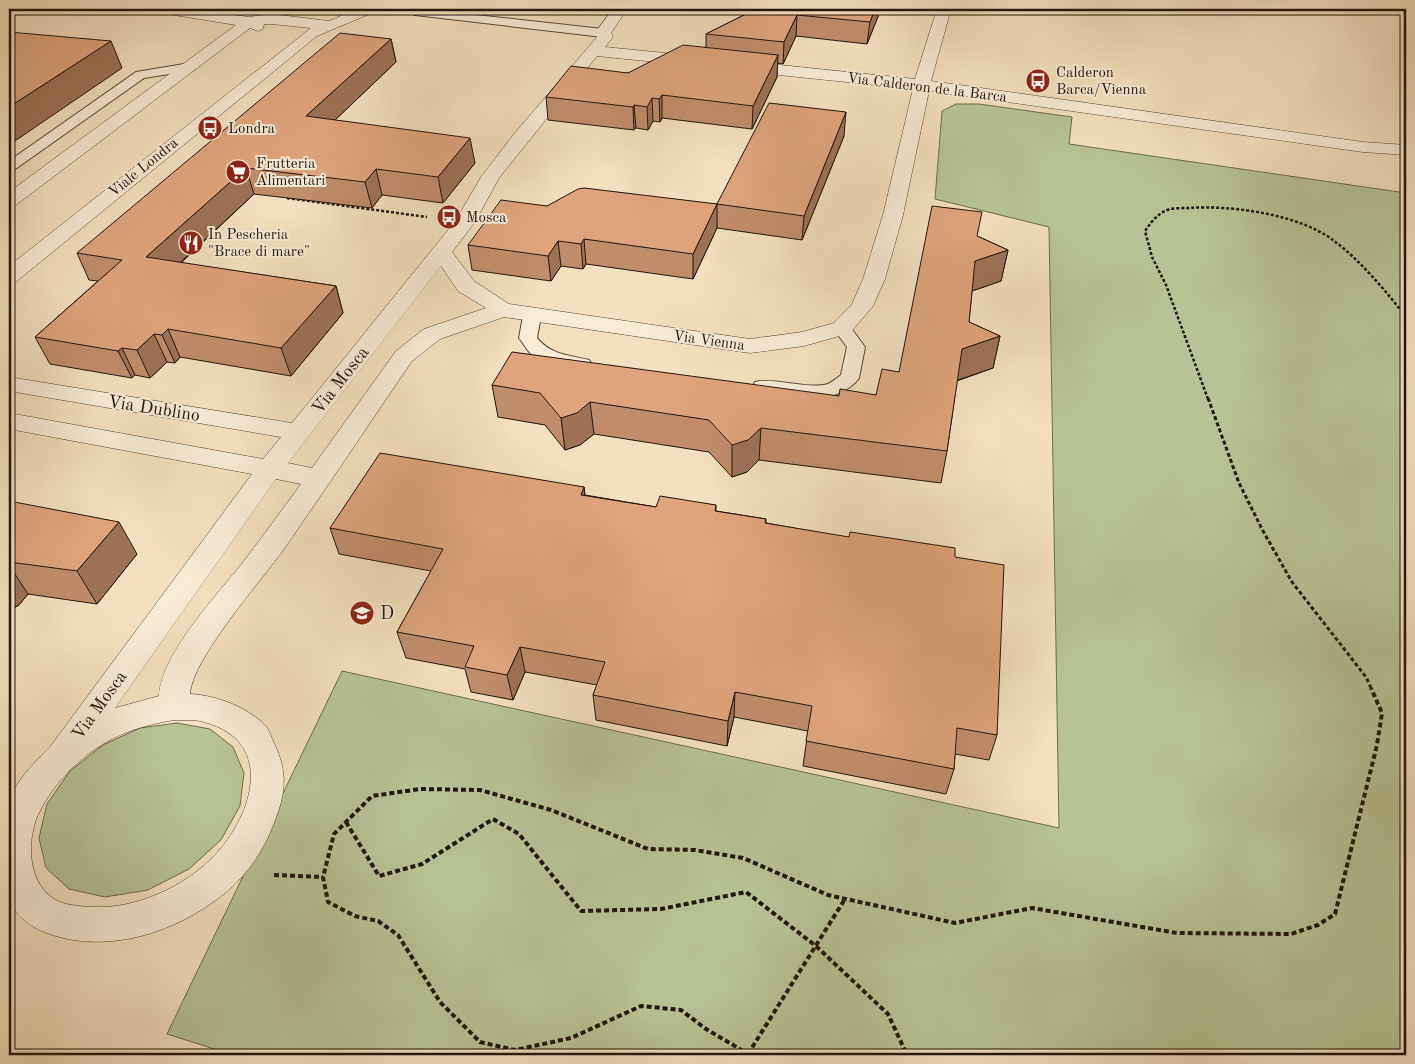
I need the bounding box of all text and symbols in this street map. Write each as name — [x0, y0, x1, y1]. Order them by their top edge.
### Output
place label: Calderon Barca/Vienna — [1056, 66, 1147, 98]
bus stop icon: Calderon Barca/Vienna — [1025, 68, 1051, 94]
street label: Via Calderon de la Barca — [846, 71, 1008, 106]
bus stop icon: Londra — [197, 115, 223, 141]
place label: Londra — [228, 122, 276, 137]
street label: Viale Londra — [106, 135, 182, 201]
place label: Frutteria Alimentari — [256, 157, 325, 189]
supermarket icon: Frutteria Alimentari — [225, 159, 251, 185]
bus stop icon: Mosca — [436, 204, 462, 230]
place label: Mosca — [466, 211, 507, 226]
place label: In Pescheria "Brace di mare" — [208, 228, 310, 260]
restaurant icon: In Pescheria "Brace di mare" — [178, 230, 204, 256]
street label: Via Vienna — [672, 329, 746, 354]
street label: Via Mosca — [309, 343, 373, 418]
street label: Via Dublino — [106, 393, 201, 425]
school or university icon: D — [349, 600, 375, 626]
place label: D — [380, 605, 394, 623]
street label: Via Mosca — [69, 668, 131, 743]

